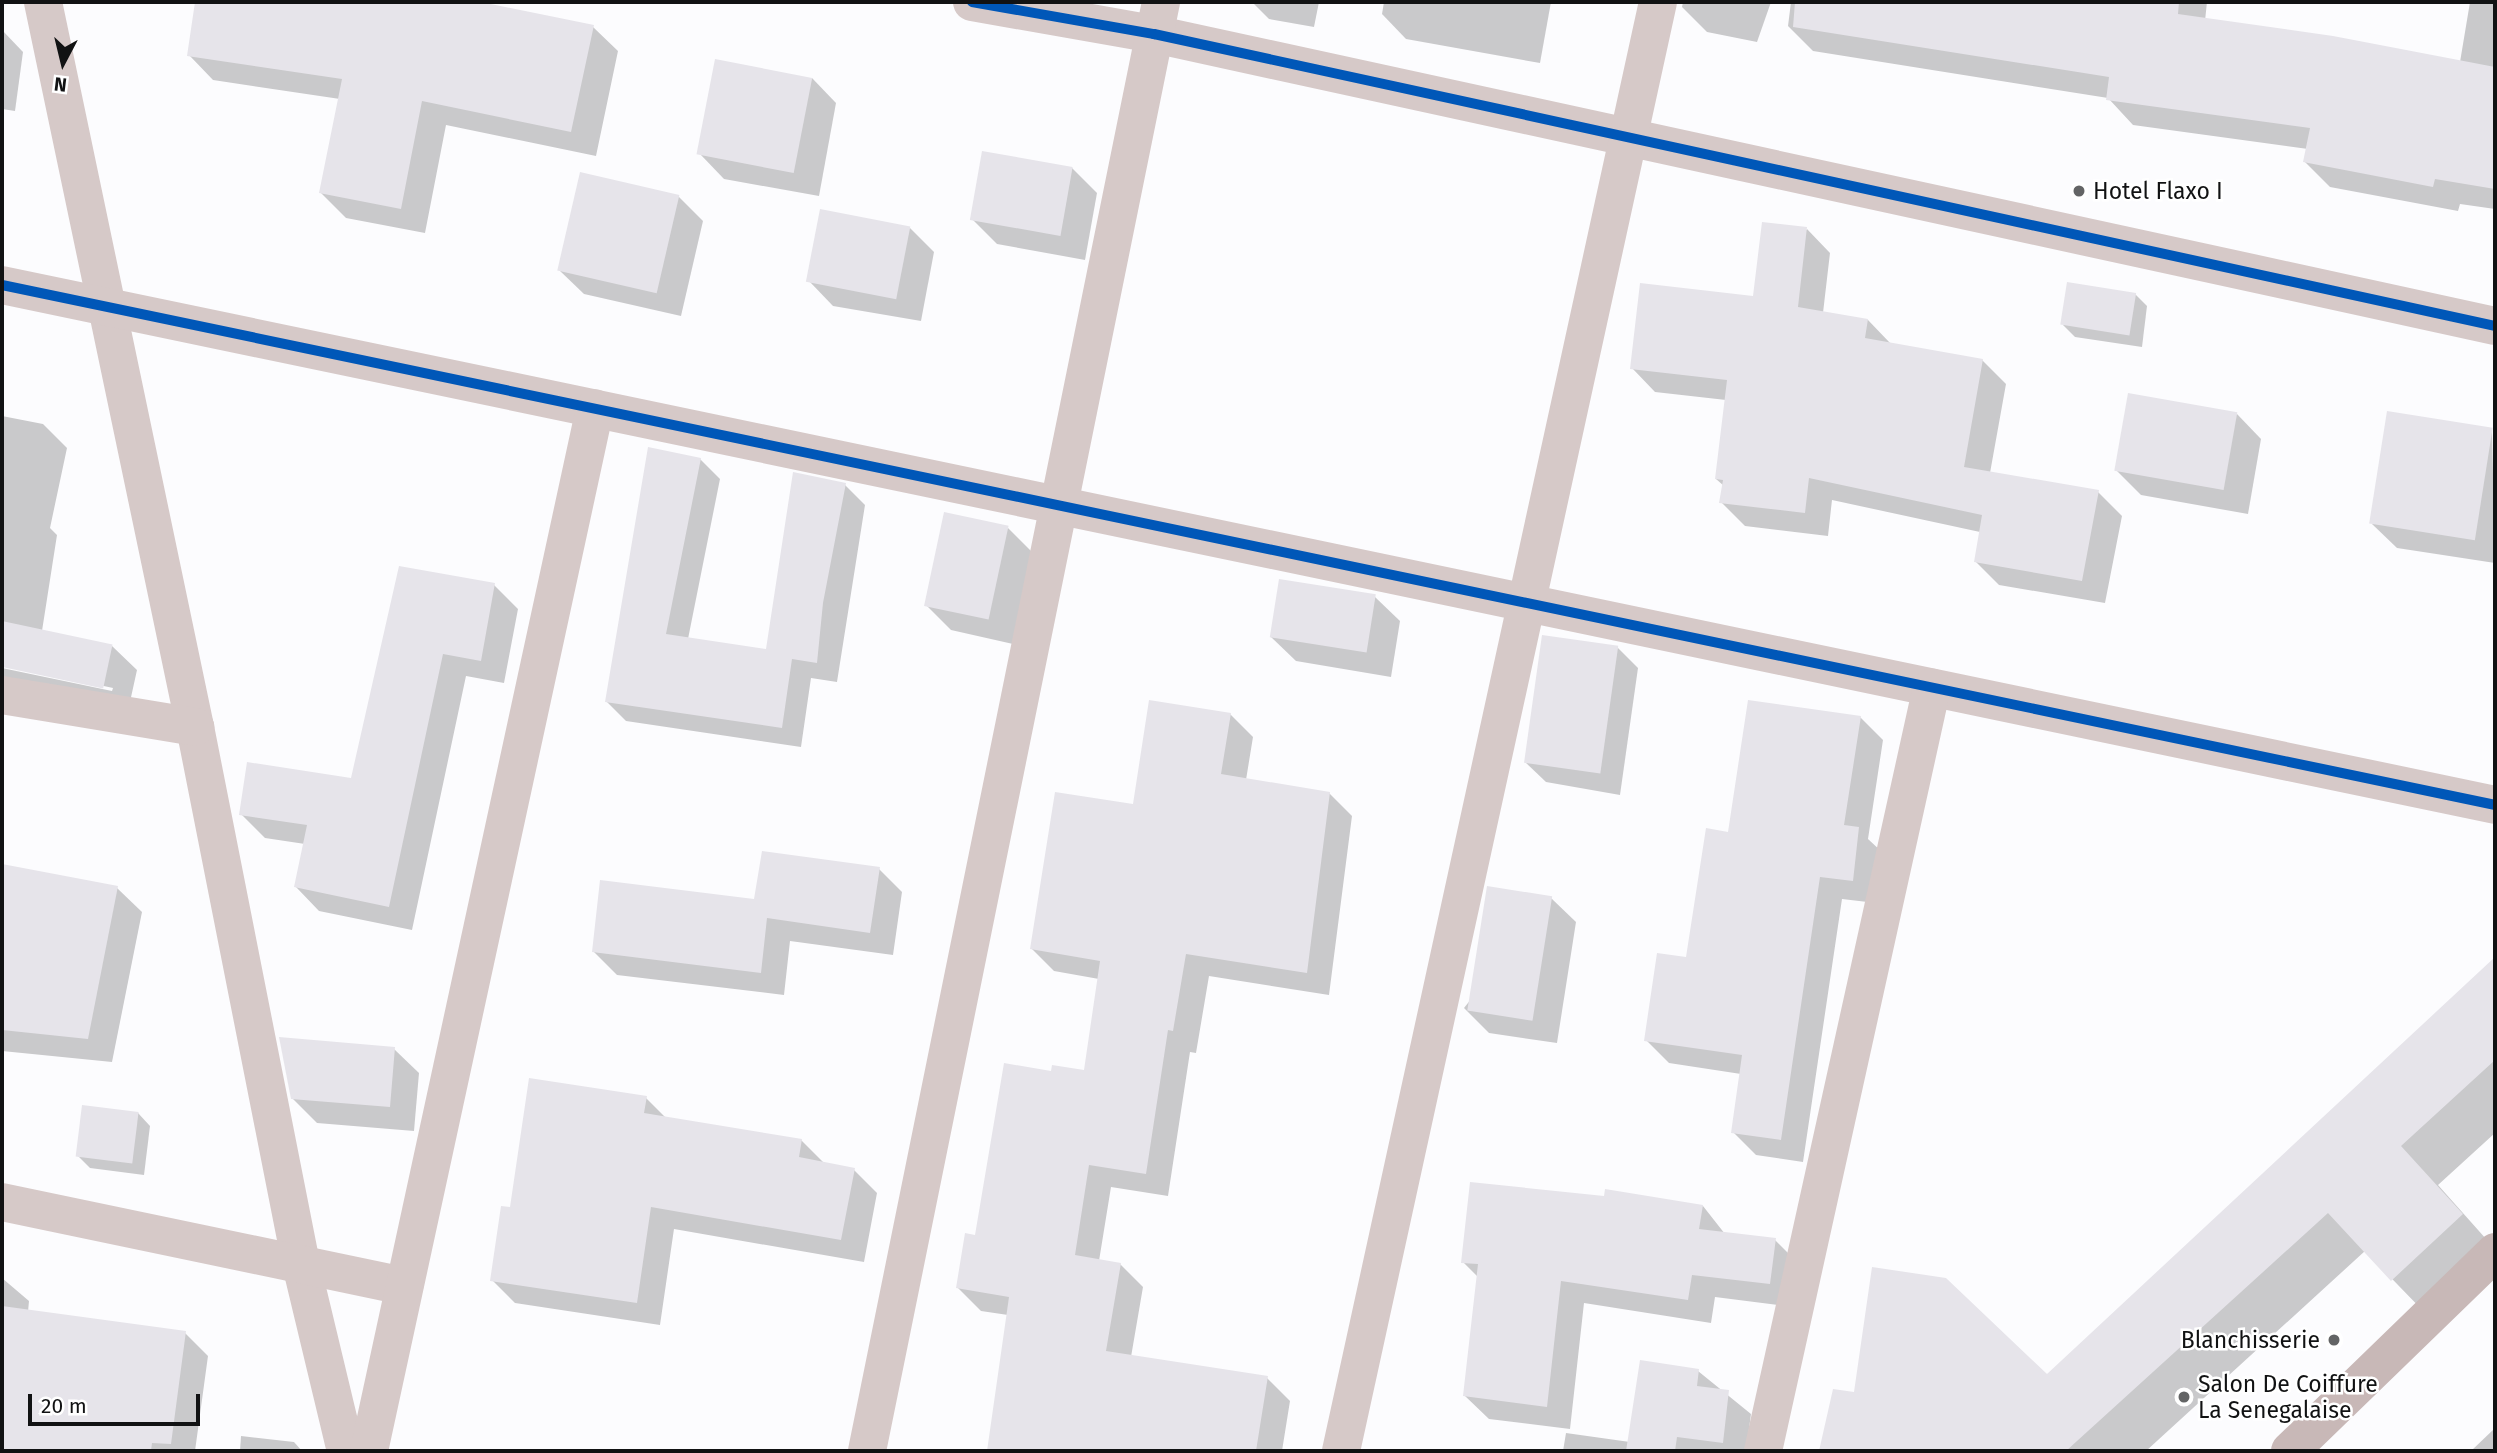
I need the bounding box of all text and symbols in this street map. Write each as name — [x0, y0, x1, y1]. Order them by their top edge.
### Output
north arrow — [28, 28, 98, 98]
text: N — [53, 72, 68, 97]
place label: Hotel Flaxo I — [2093, 177, 2223, 205]
marker: Hotel Flaxo I — [2071, 183, 2087, 199]
place label: Blanchisserie — [2181, 1326, 2320, 1354]
marker: Blanchisserie — [2326, 1332, 2342, 1348]
place label: Salon De Coiffure La Senegalaise — [2198, 1370, 2378, 1424]
scale bar — [32, 1380, 203, 1424]
marker: Salon De Coiffure La Senegalaise — [2176, 1389, 2192, 1405]
text: 20 m — [41, 1393, 87, 1419]

